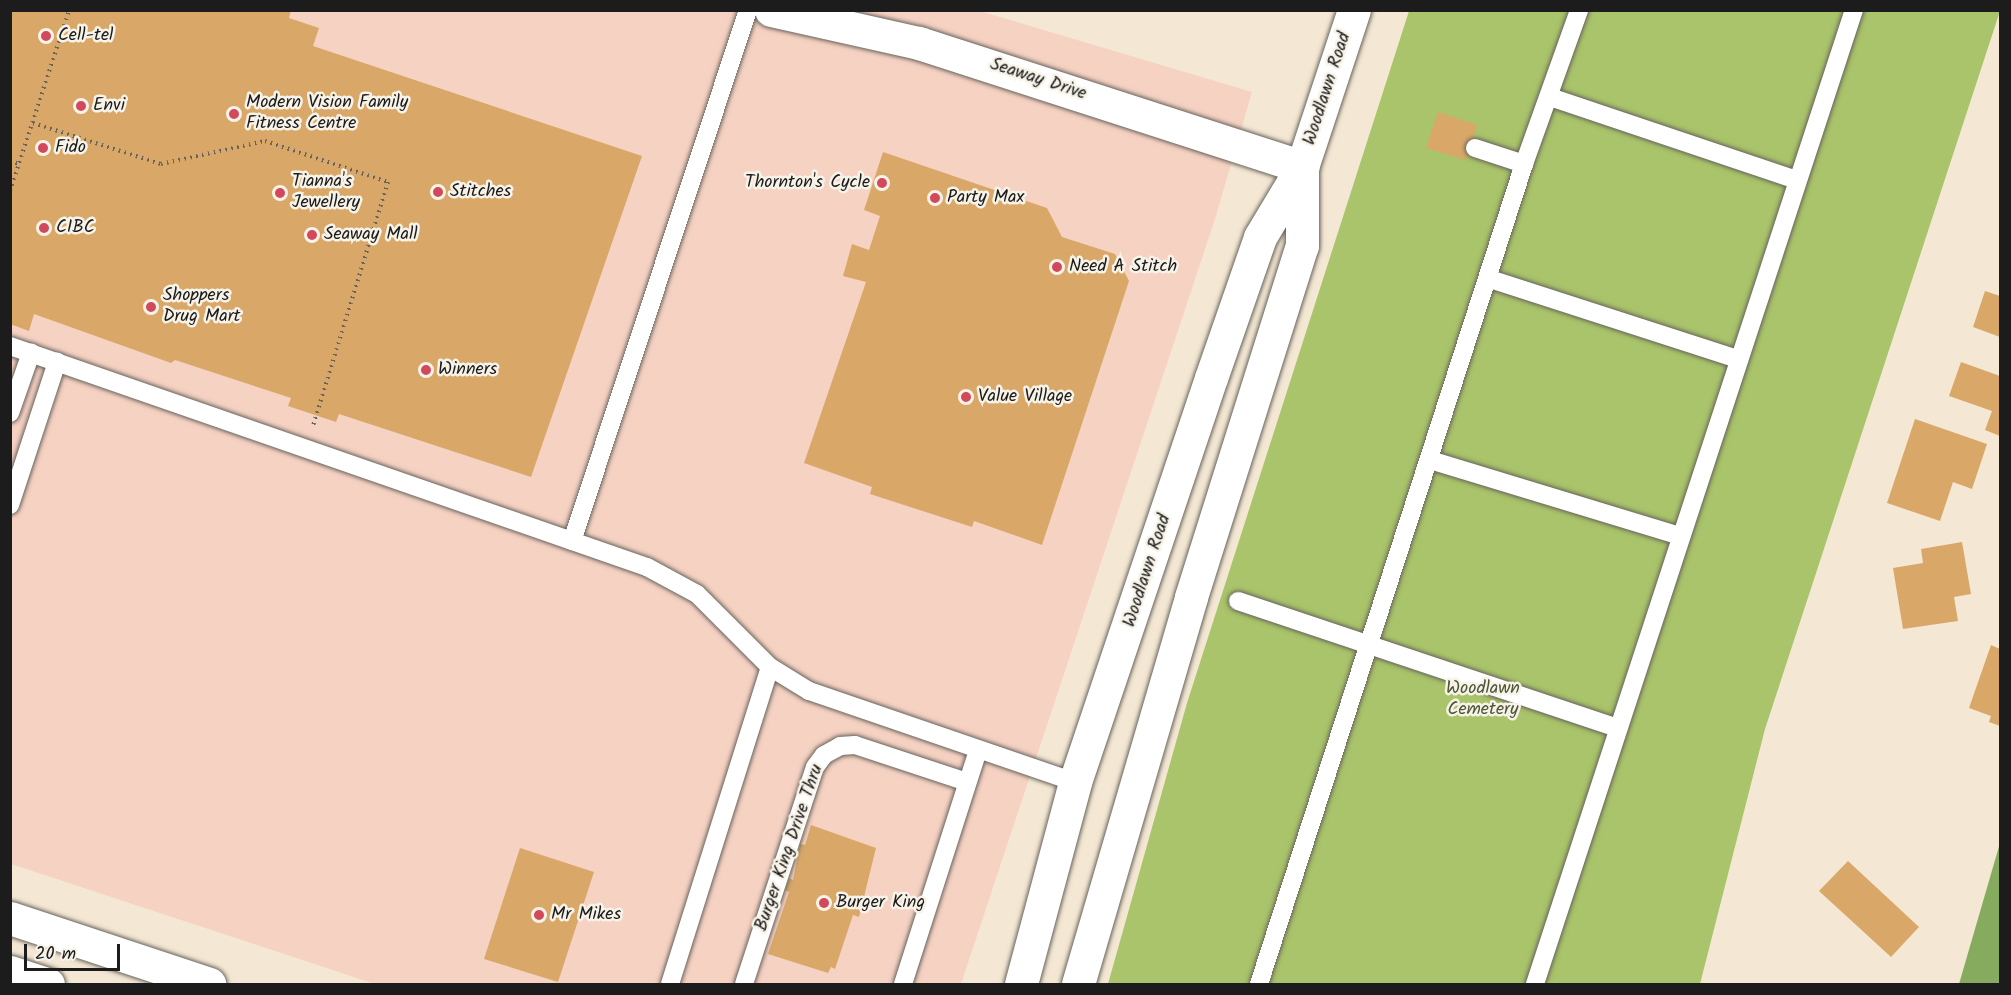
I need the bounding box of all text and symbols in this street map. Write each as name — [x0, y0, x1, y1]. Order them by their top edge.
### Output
place label: Cell-tel — [58, 25, 113, 47]
marker: Cell-tel — [39, 29, 53, 43]
street label: Woodlawn Road — [1300, 30, 1356, 148]
street label: Seaway Drive — [987, 54, 1089, 106]
place label: Modern Vision Family Fitness Centre — [246, 93, 408, 136]
place label: Envi — [93, 95, 125, 117]
marker: Envi — [74, 99, 88, 113]
marker: Modern Vision Family Fitness Centre — [227, 107, 241, 121]
place label: Fido — [55, 137, 86, 159]
marker: Fido — [36, 141, 50, 155]
place label: Tianna's Jewellery — [292, 172, 360, 214]
place label: Thornton's Cycle — [745, 172, 870, 194]
marker: Thornton's Cycle — [875, 176, 889, 190]
place label: Stitches — [450, 181, 511, 203]
marker: Stitches — [431, 185, 445, 199]
marker: Tianna's Jewellery — [273, 186, 287, 200]
place label: Party Max — [947, 187, 1024, 209]
marker: Party Max — [928, 191, 942, 205]
place label: CIBC — [56, 217, 95, 239]
marker: CIBC — [37, 221, 51, 235]
place label: Seaway Mall — [324, 224, 418, 246]
marker: Seaway Mall — [305, 228, 319, 242]
place label: Need A Stitch — [1069, 256, 1177, 278]
marker: Need A Stitch — [1050, 260, 1064, 274]
place label: Shoppers Drug Mart — [163, 286, 241, 328]
marker: Shoppers Drug Mart — [144, 300, 158, 314]
place label: Winners — [438, 359, 497, 381]
marker: Winners — [419, 363, 433, 377]
place label: Value Village — [978, 386, 1072, 408]
marker: Value Village — [959, 390, 973, 404]
street label: Woodlawn Road — [1120, 512, 1176, 630]
park label: Woodlawn Cemetery — [1446, 679, 1520, 722]
street label: Burger King Drive Thru — [751, 762, 829, 934]
place label: Burger King — [836, 892, 925, 914]
marker: Burger King — [817, 896, 831, 910]
place label: Mr Mikes — [551, 904, 621, 926]
marker: Mr Mikes — [532, 908, 546, 922]
scale bar — [27, 932, 123, 970]
text: 20 m — [35, 940, 76, 969]

